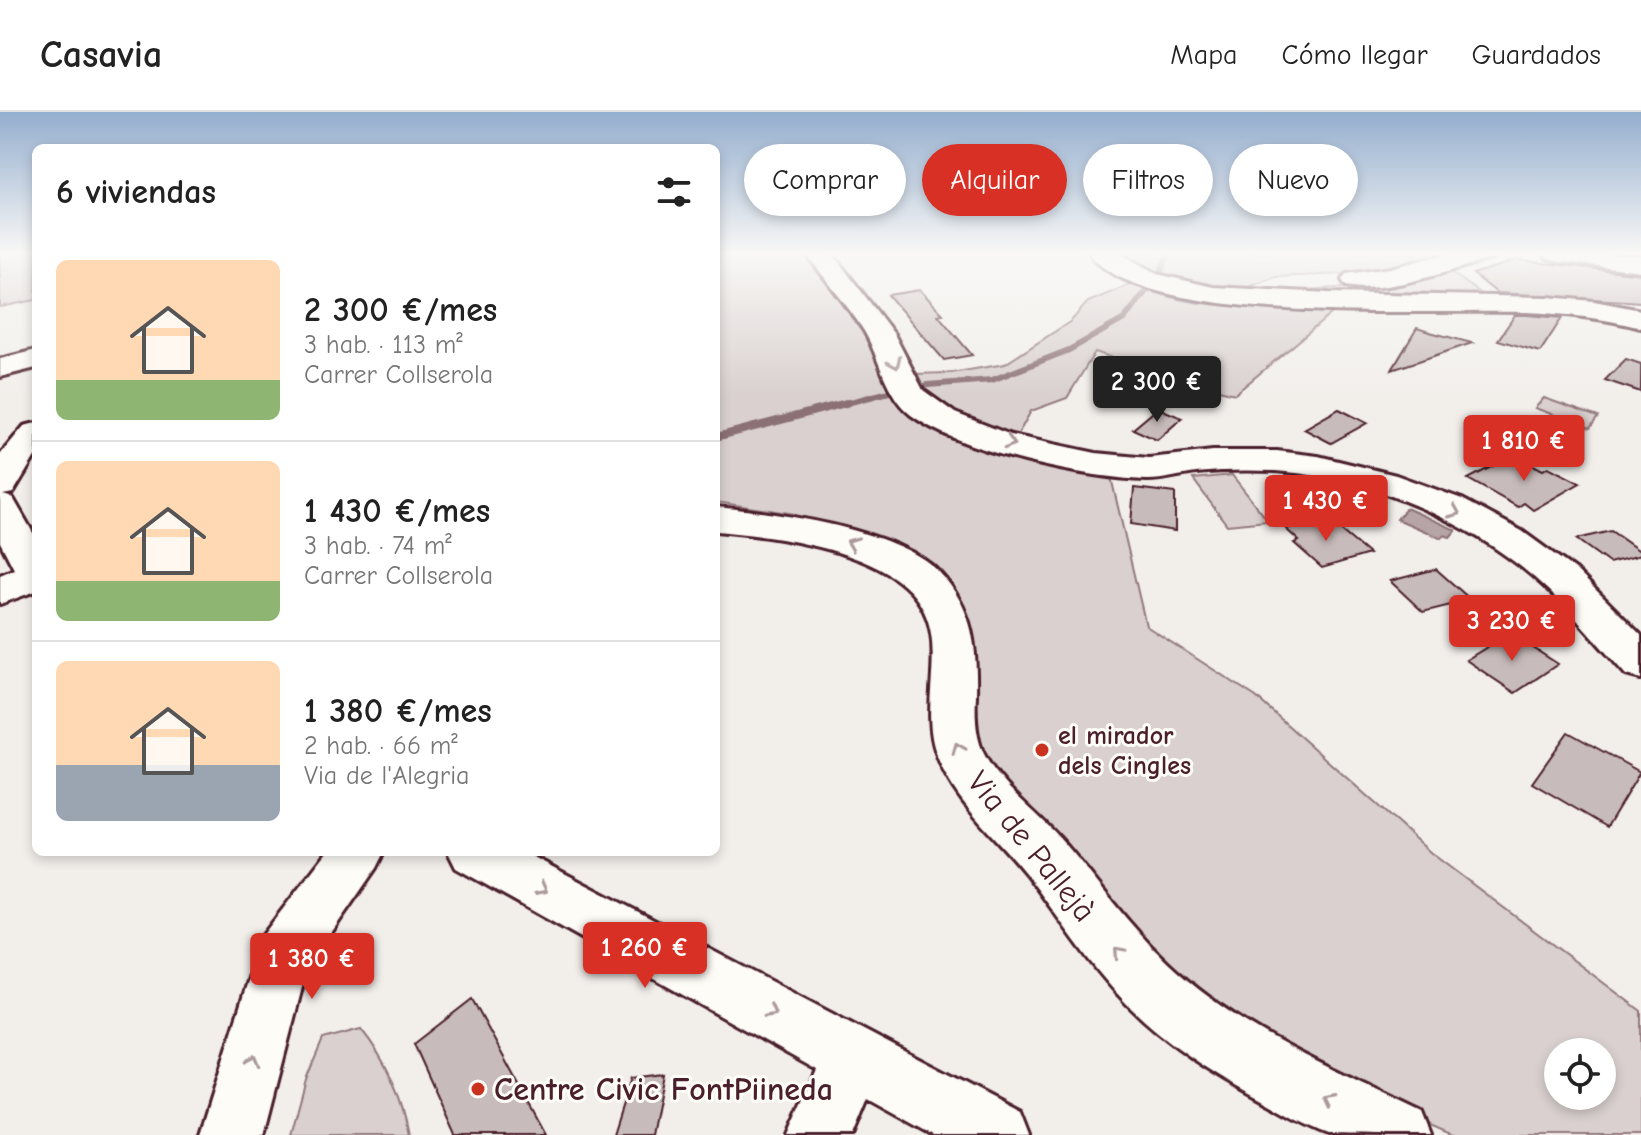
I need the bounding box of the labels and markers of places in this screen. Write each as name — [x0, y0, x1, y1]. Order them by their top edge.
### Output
pin: 2 300 € — [1083, 356, 1231, 424]
pin: 1 810 € — [1450, 415, 1598, 483]
pin: 1 430 € — [1252, 475, 1400, 543]
pin: 3 230 € — [1438, 595, 1586, 663]
place label: el mirador dels Cingles — [1058, 721, 1191, 781]
marker: el mirador dels Cingles — [1033, 741, 1051, 759]
pin: 1 260 € — [571, 922, 719, 990]
pin: 1 380 € — [238, 933, 386, 1001]
place label: Centre Civic FontPiineda — [494, 1071, 833, 1108]
marker: Centre Civic FontPiineda — [469, 1080, 487, 1098]

